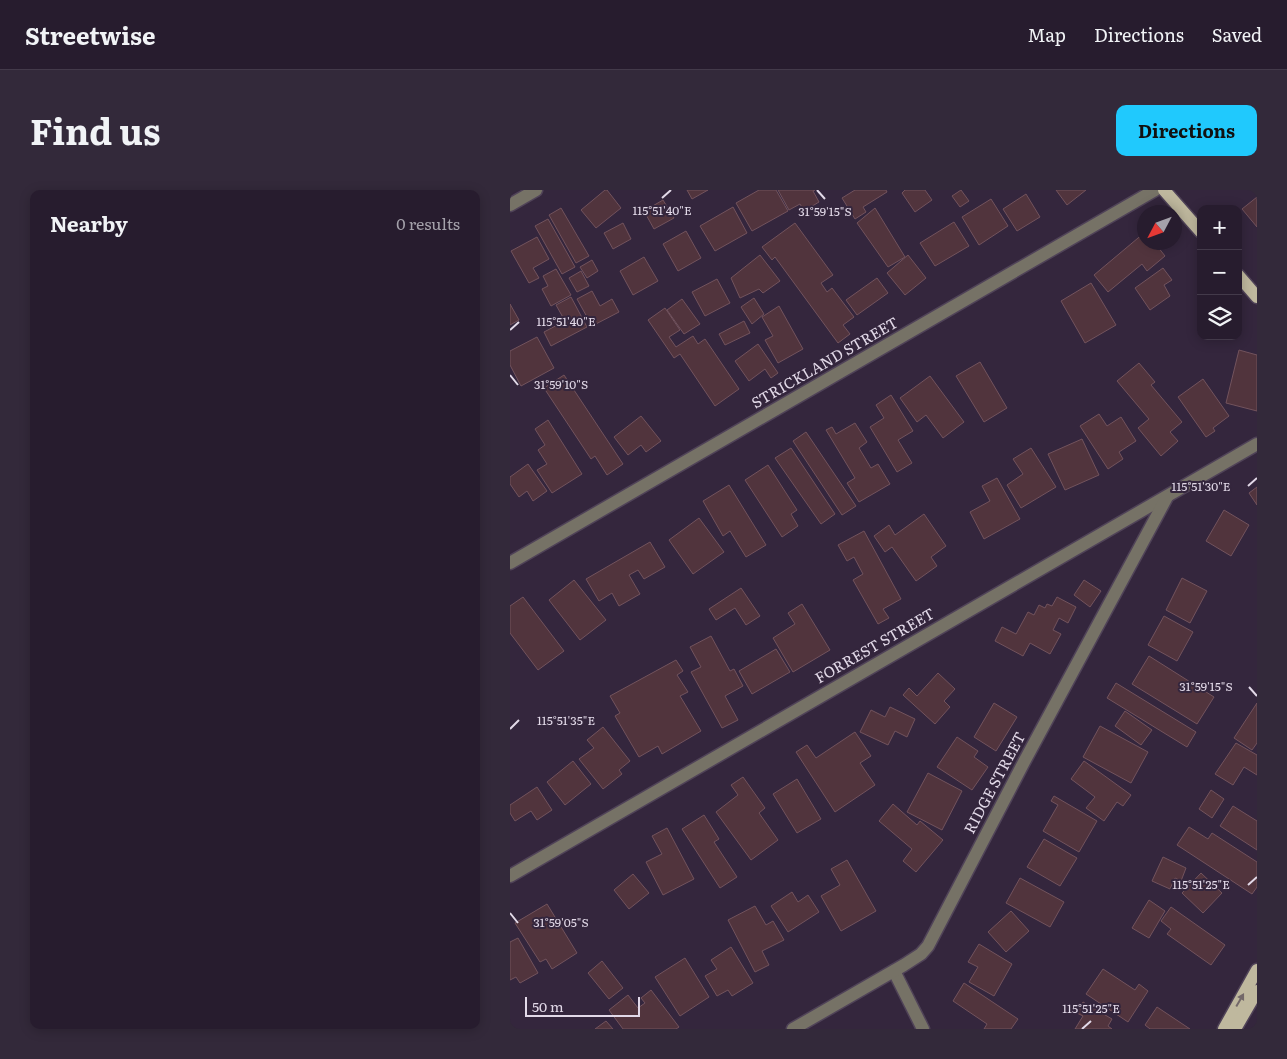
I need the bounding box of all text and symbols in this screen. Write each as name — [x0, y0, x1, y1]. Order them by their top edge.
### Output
text: Streetwise — [25, 17, 155, 52]
text: Map — [1028, 21, 1066, 48]
text: Directions — [1094, 21, 1184, 48]
text: Saved — [1212, 21, 1262, 48]
text: Find us — [30, 104, 160, 156]
button: Directions — [1116, 105, 1257, 156]
text: 115°51'40"E — [632, 201, 692, 219]
text: 31°59'15"S — [798, 202, 852, 220]
north arrow — [1137, 205, 1182, 250]
map controls — [1197, 205, 1242, 340]
button: + — [1197, 205, 1242, 250]
text: Nearby — [50, 207, 128, 238]
text: 0 results — [396, 211, 460, 235]
button: − — [1197, 250, 1242, 295]
button: layers — [1197, 295, 1242, 340]
street label: STRICKLAND STREET — [746, 310, 902, 413]
text: 115°51'40"E — [536, 312, 596, 330]
text: 31°59'10"S — [534, 375, 588, 393]
text: 115°51'30"E — [1172, 477, 1231, 495]
street label: FORREST STREET — [810, 601, 938, 688]
text: 31°59'15"S — [1179, 677, 1233, 695]
text: 115°51'35"E — [537, 711, 595, 729]
street label: RIDGE STREET — [957, 727, 1030, 837]
text: 115°51'25"E — [1172, 875, 1230, 893]
text: 31°59'05"S — [533, 913, 589, 931]
one-way arrow — [1236, 993, 1245, 1006]
scale bar — [525, 994, 640, 1017]
text: 50 m — [532, 996, 564, 1016]
text: 115°51'25"E — [1062, 999, 1120, 1017]

